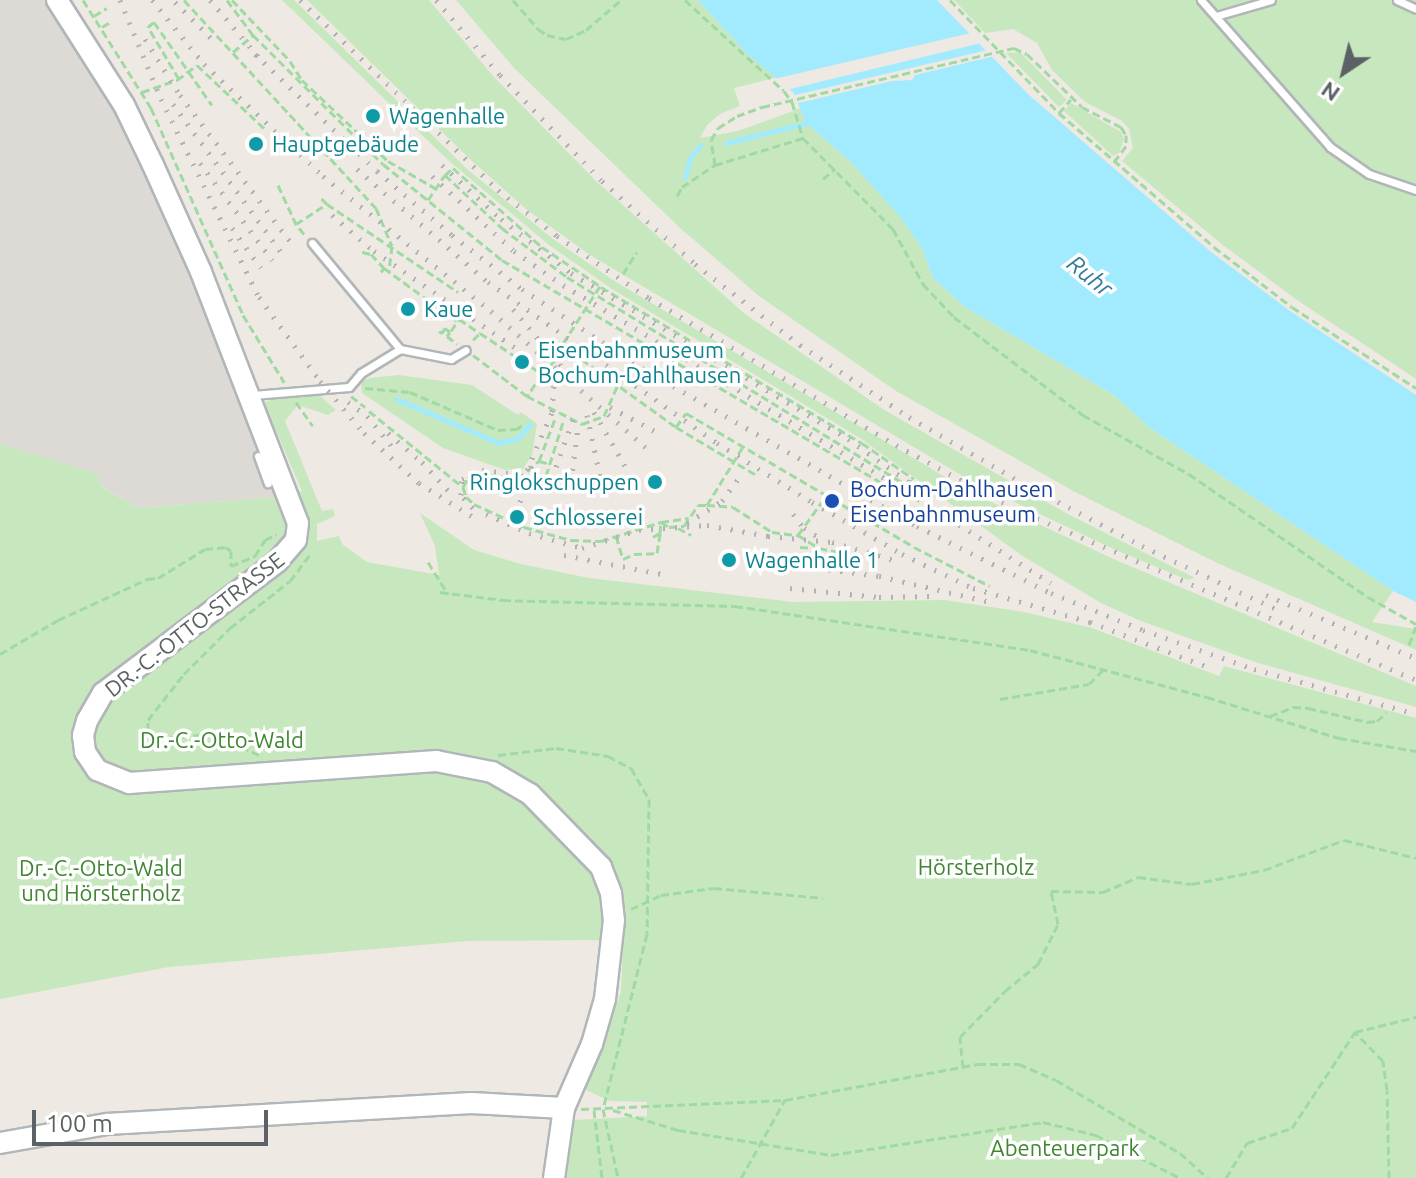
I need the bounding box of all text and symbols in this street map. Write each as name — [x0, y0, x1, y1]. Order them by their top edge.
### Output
north arrow — [1304, 32, 1384, 112]
text: N — [1316, 77, 1344, 107]
place label: Wagenhalle — [389, 103, 505, 129]
marker: Wagenhalle — [364, 107, 382, 125]
place label: Hauptgebäude — [272, 131, 419, 157]
marker: Hauptgebäude — [247, 135, 265, 153]
water label: Ruhr — [1061, 249, 1119, 303]
place label: Kaue — [424, 296, 473, 322]
marker: Kaue — [399, 300, 417, 318]
place label: Eisenbahnmuseum Bochum-Dahlhausen — [538, 336, 741, 388]
marker: Eisenbahnmuseum Bochum-Dahlhausen — [513, 353, 531, 371]
place label: Ringlokschuppen — [470, 469, 639, 495]
marker: Ringlokschuppen — [646, 473, 664, 491]
place label: Bochum-Dahlhausen Eisenbahnmuseum — [850, 475, 1053, 526]
marker: Bochum-Dahlhausen Eisenbahnmuseum — [821, 490, 843, 512]
place label: Schlosserei — [533, 504, 643, 530]
marker: Schlosserei — [508, 508, 526, 526]
street label: DR.-C.-OTTO-STRASSE — [99, 546, 289, 702]
place label: Wagenhalle 1 — [745, 547, 879, 573]
marker: Wagenhalle 1 — [720, 551, 738, 569]
park label: Dr.-C.-Otto-Wald — [140, 727, 304, 753]
park label: Dr.-C.-Otto-Wald und Hörsterholz — [19, 854, 183, 906]
park label: Hörsterholz — [918, 854, 1034, 880]
scale bar — [36, 1094, 272, 1144]
text: 100 m — [46, 1110, 113, 1137]
park label: Abenteuerpark — [990, 1135, 1140, 1161]

